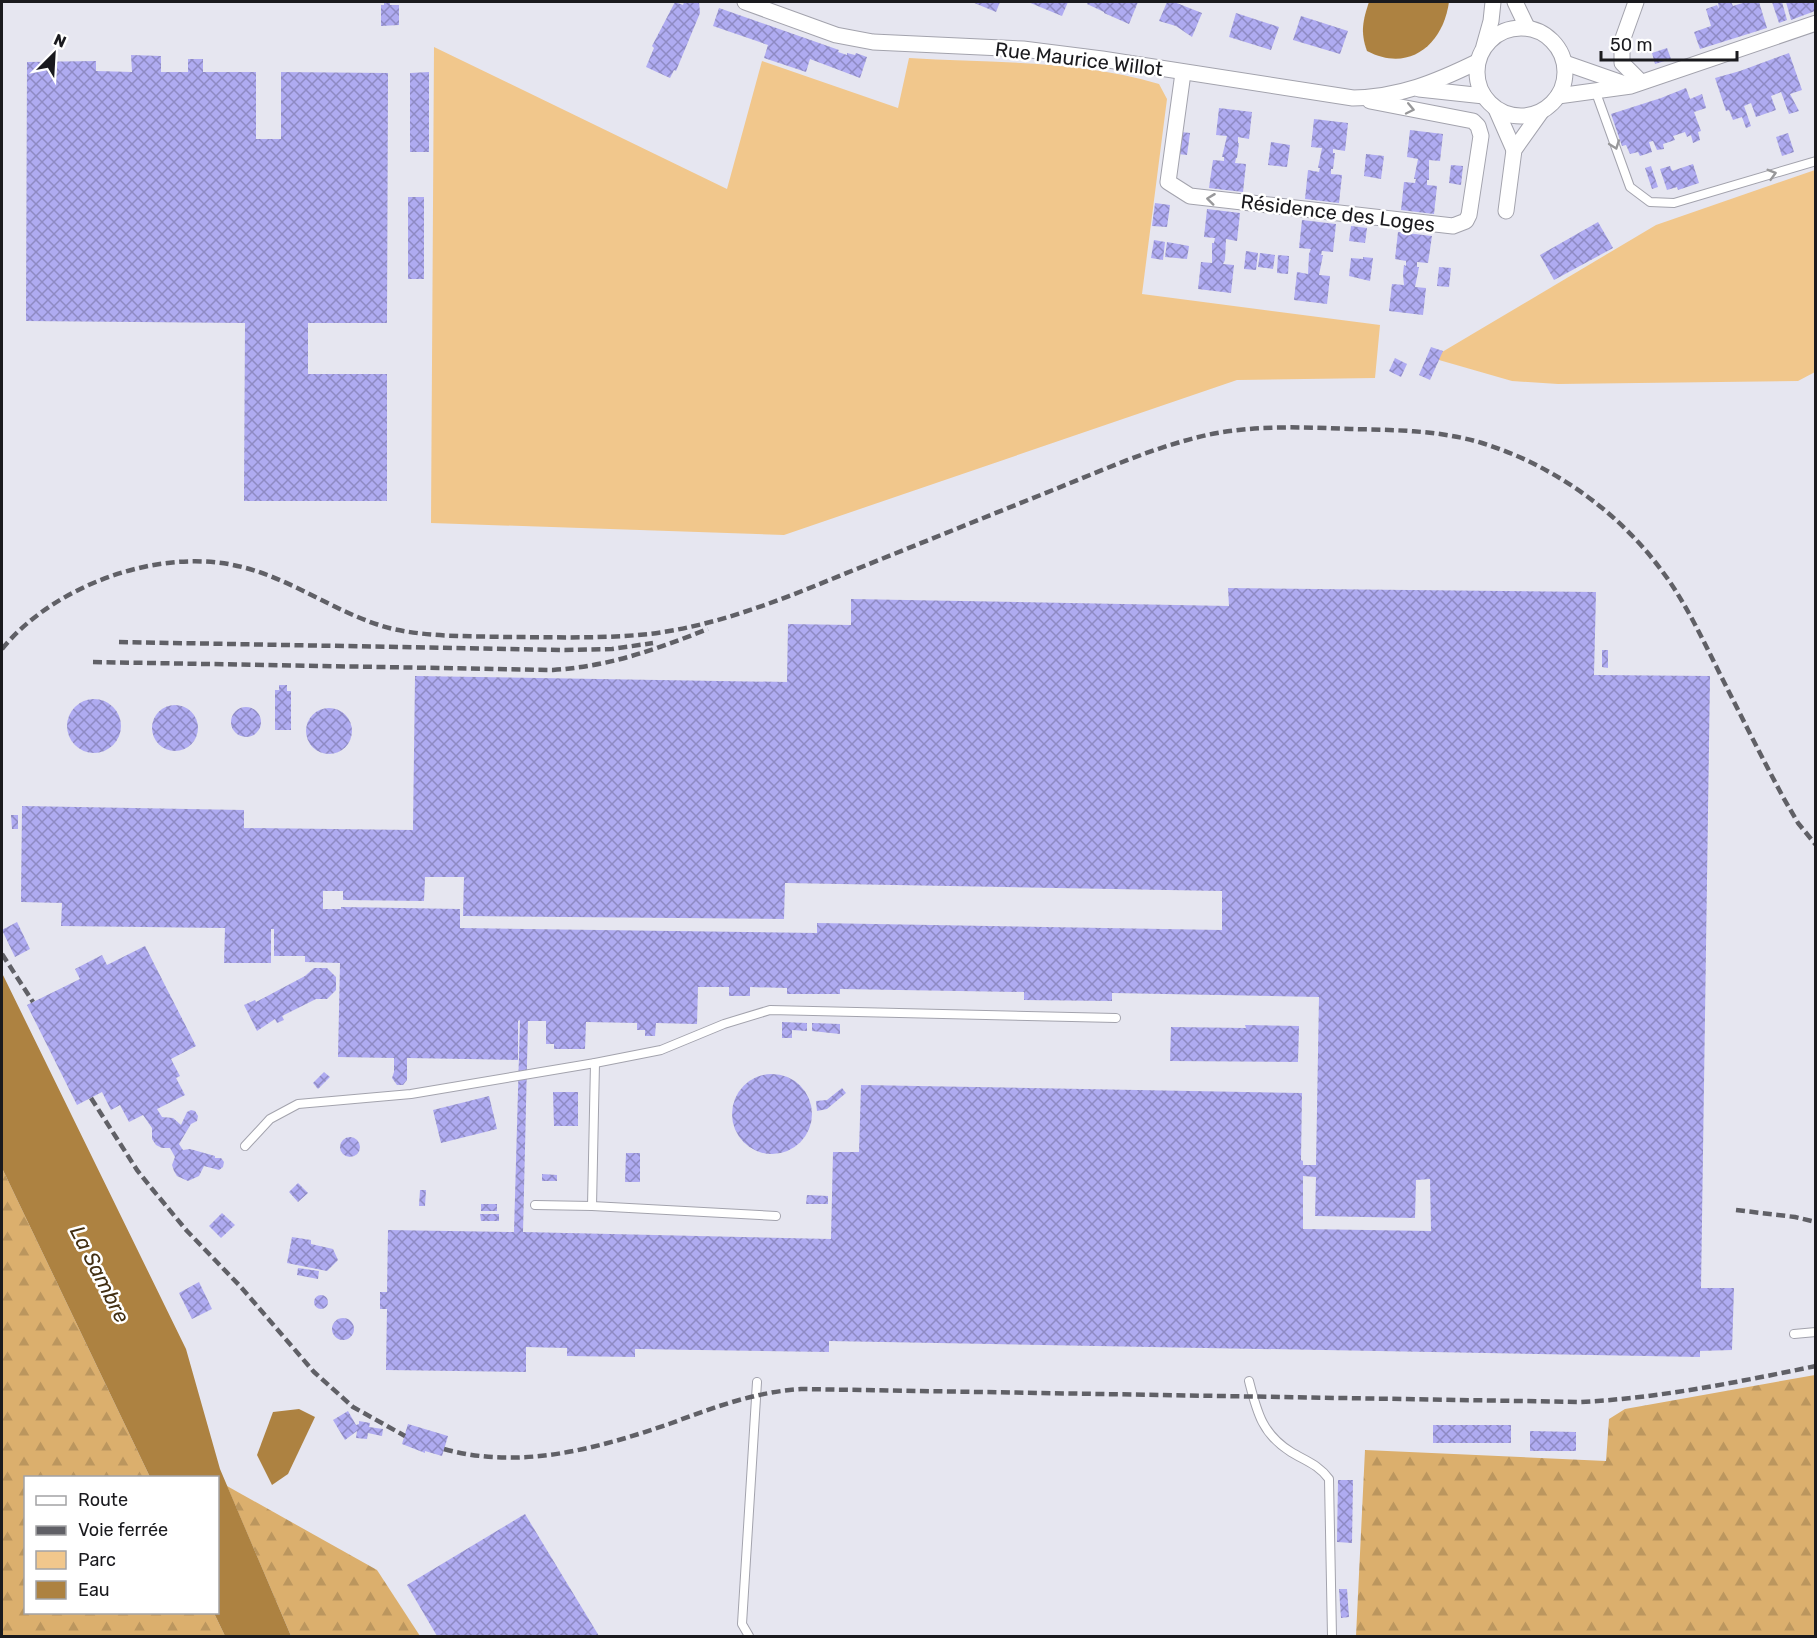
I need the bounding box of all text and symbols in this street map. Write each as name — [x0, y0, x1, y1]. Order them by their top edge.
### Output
north arrow — [24, 24, 84, 84]
scale bar — [1601, 24, 1738, 62]
text: N — [51, 30, 69, 52]
text: 50 m — [1610, 34, 1653, 56]
street label: Rue Maurice Willot — [994, 37, 1165, 81]
one-way arrow — [1405, 102, 1415, 115]
one-way arrow — [1608, 139, 1620, 150]
one-way arrow — [1766, 169, 1777, 181]
street label: Résidence des Loges — [1239, 189, 1437, 237]
one-way arrow — [1207, 193, 1216, 206]
water label: La Sambre — [65, 1221, 135, 1327]
legend — [24, 1476, 219, 1614]
text: Route — [78, 1489, 128, 1511]
text: Voie ferrée — [78, 1519, 168, 1541]
text: Parc — [78, 1549, 116, 1571]
text: Eau — [78, 1579, 110, 1601]

